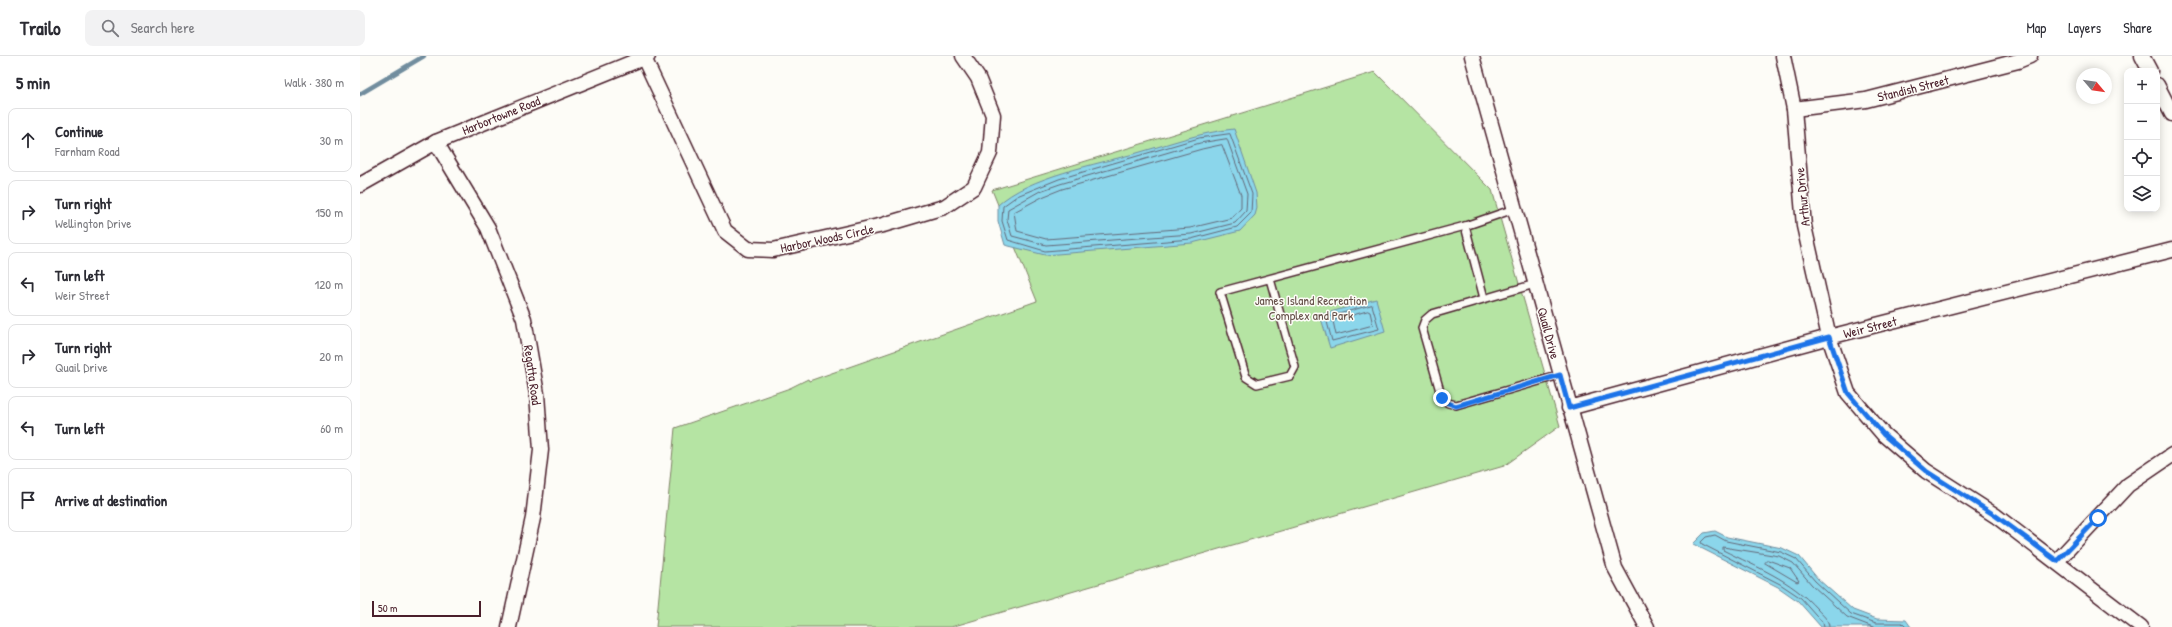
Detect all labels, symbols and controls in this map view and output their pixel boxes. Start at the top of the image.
search box [85,10,365,46]
text: Trailo [20,15,61,41]
icon: search [99,17,121,39]
text: Search here [131,17,195,38]
text: Map [2026,18,2046,37]
text: Layers [2068,18,2101,37]
text: Share [2123,18,2152,37]
north arrow [2076,68,2112,104]
map controls [2124,68,2160,212]
button: + [2124,68,2160,104]
street label: Standish Street [1875,70,1951,106]
text: 5 min [16,71,50,94]
text: Walk · 380 m [284,73,344,91]
street label: Harbortowne Road [459,91,543,139]
button: − [2124,104,2160,140]
text: Continue [55,121,103,142]
icon: ahead [17,129,39,151]
text: 30 m [320,131,343,149]
button: locate [2124,140,2160,176]
text: Farnham Road [55,142,120,160]
street label: Arthur Drive [1790,167,1814,227]
button: layers [2124,176,2160,212]
text: Turn right [55,193,111,214]
icon: right [17,201,39,223]
text: 150 m [315,203,343,221]
text: Wellington Drive [55,214,131,232]
street label: Harbor Woods Circle [779,219,875,257]
text: Turn left [55,265,105,286]
icon: left [17,273,39,295]
text: 120 m [315,275,343,293]
text: Weir Street [55,286,109,304]
park label: James Island Recreation Complex and Park [1255,291,1367,324]
street label: Quail Drive [1533,305,1565,361]
street label: Weir Street [1841,312,1899,342]
text: Turn right [55,337,111,358]
street label: Regatta Road [520,344,546,406]
icon: right [17,345,39,367]
text: 20 m [319,347,343,365]
text: Quail Drive [55,358,108,376]
route end [1433,389,1451,407]
icon: left [17,417,39,439]
text: Turn left [55,418,105,439]
text: 60 m [320,419,343,437]
icon: arrive [17,489,39,511]
text: Arrive at destination [55,490,167,511]
route start [2089,509,2107,527]
scale bar [372,599,481,618]
text: 50 m [378,601,398,615]

